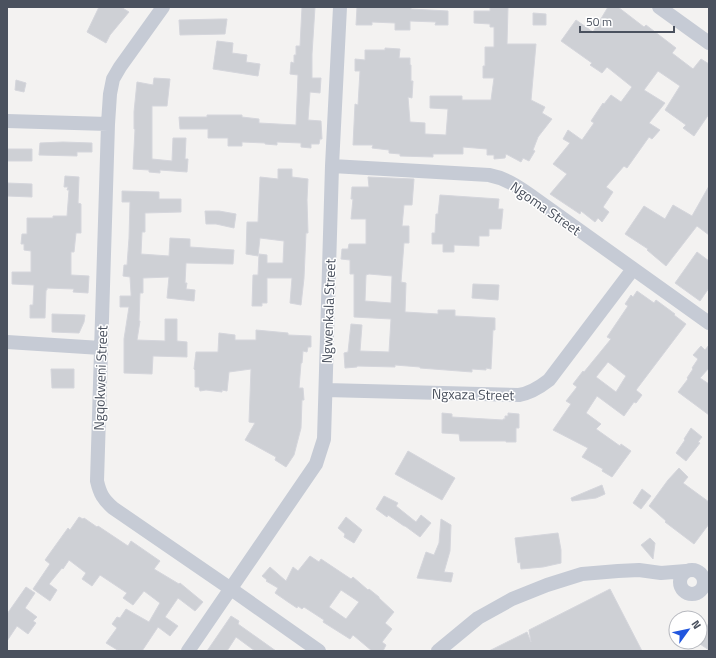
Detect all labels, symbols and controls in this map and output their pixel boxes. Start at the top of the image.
scale bar [580,8,674,34]
text: 50 m [586,12,612,31]
street label: Ngoma Street [506,176,586,240]
street label: Ngwenkala Street [316,258,340,364]
street label: Ngqokweni Street [88,325,112,431]
street label: Ngxaza Street [432,383,514,405]
north arrow [668,610,708,650]
text: N [688,617,705,632]

